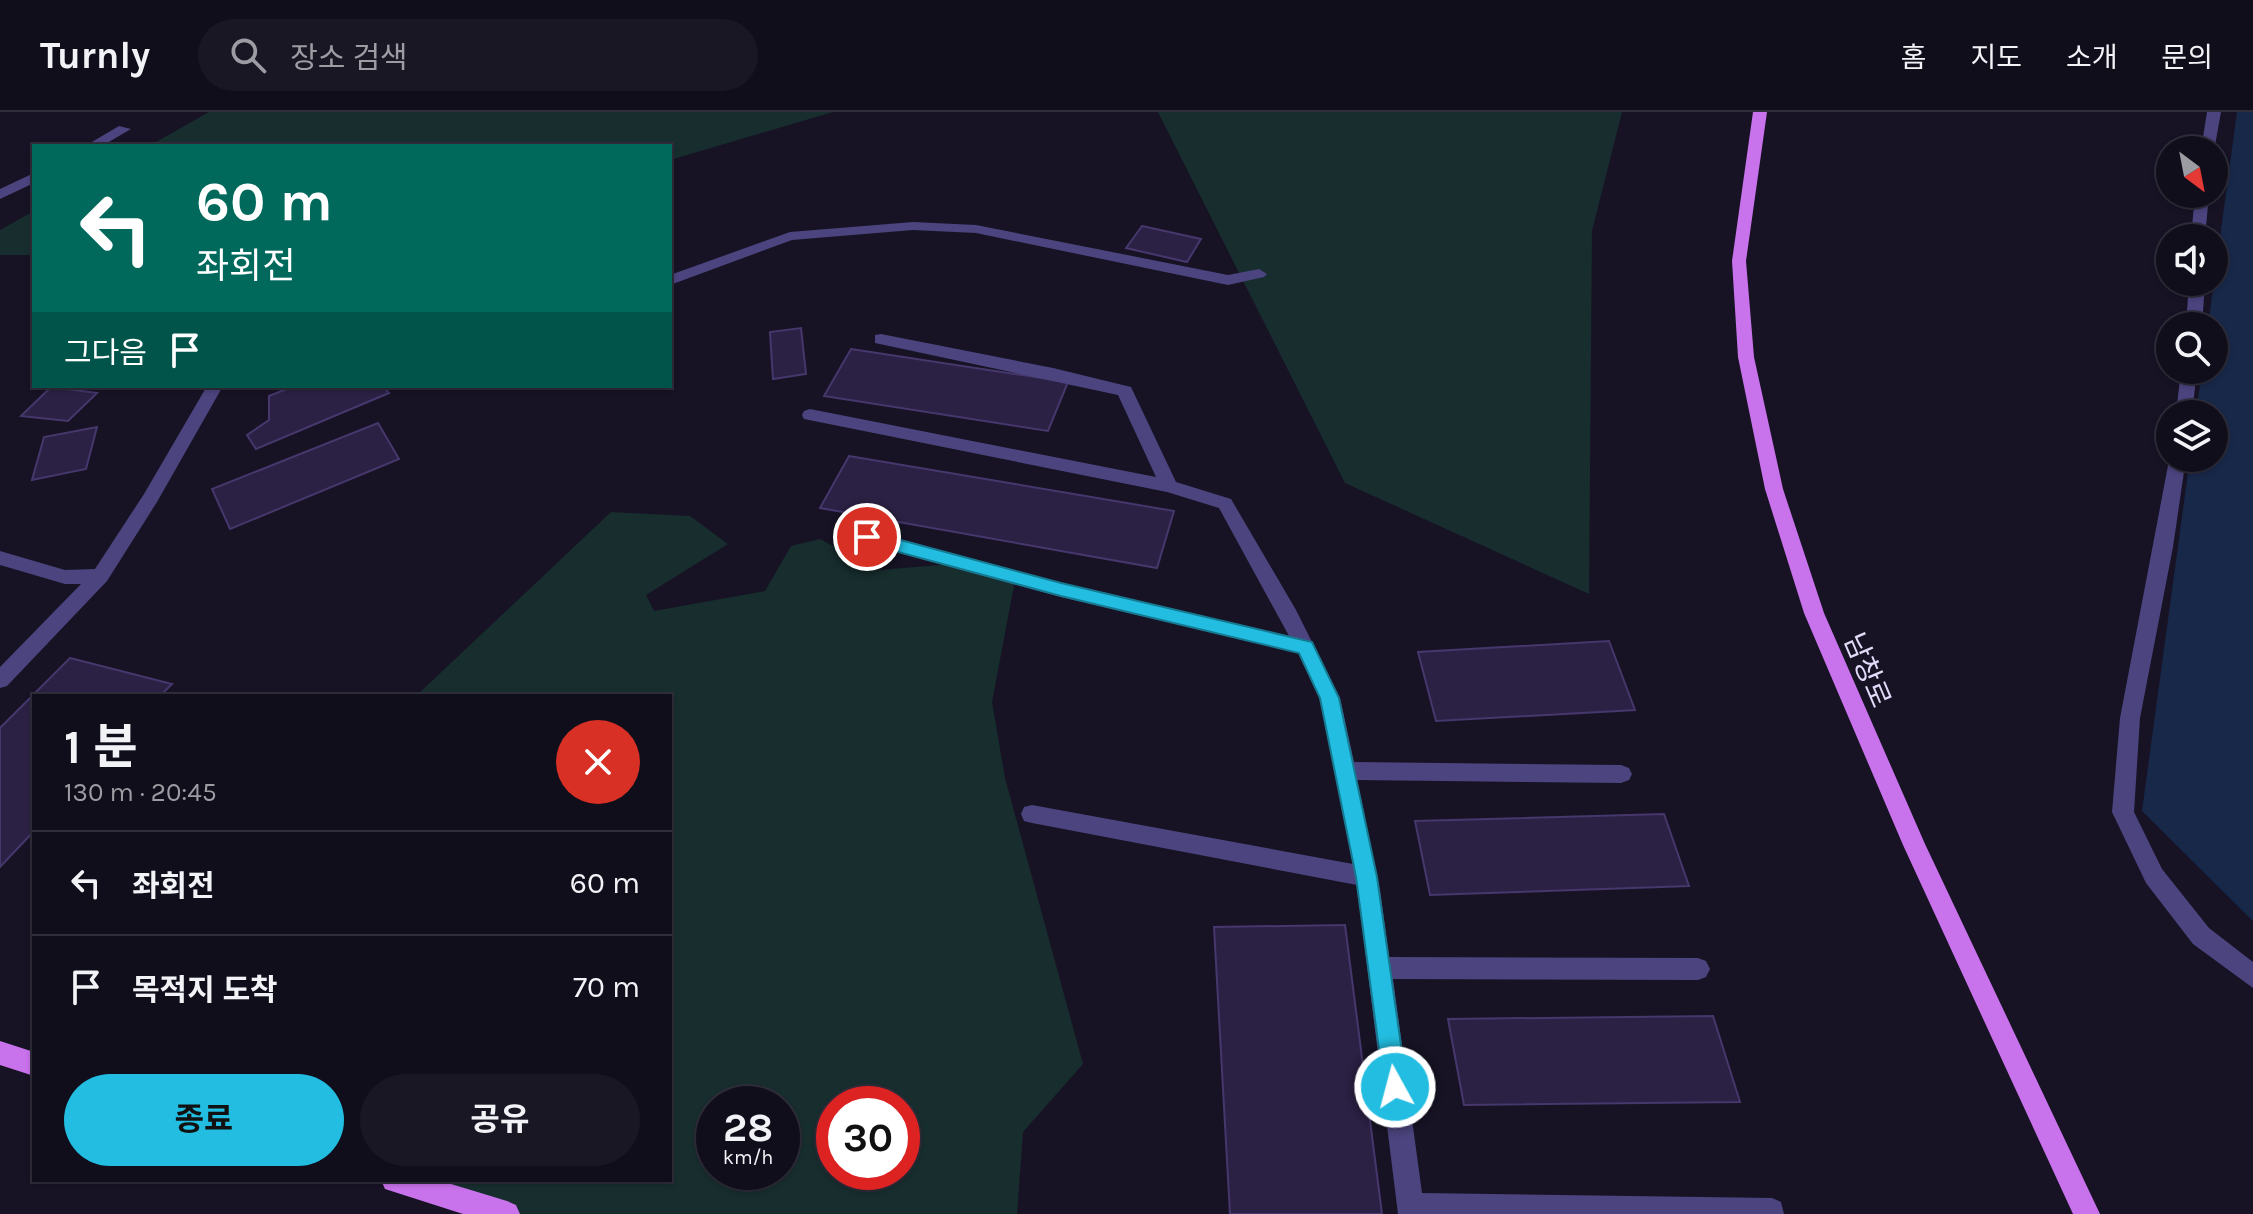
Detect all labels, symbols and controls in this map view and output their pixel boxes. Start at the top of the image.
search box [198,19,758,91]
text: Turnly [40,33,150,78]
icon: search [226,33,270,77]
text: 장소 검색 [290,40,408,76]
text: 홈 [1901,41,1926,74]
text: 지도 [1970,41,2022,74]
text: 소개 [2066,41,2117,74]
text: 문의 [2161,41,2213,74]
north arrow [2156,136,2228,208]
map controls [2156,136,2228,472]
text: 60 m [196,169,333,234]
icon: left [64,176,168,280]
button: sound [2156,224,2228,296]
text: 좌회전 [196,245,295,287]
button: search [2156,312,2228,384]
icon: arrive [163,328,207,372]
text: 그다음 [64,335,147,371]
button: layers [2156,400,2228,472]
pin [833,503,901,571]
icon: arrive [845,515,889,559]
street label: 남창로 [1837,628,1898,712]
text: 1 분 [64,719,137,775]
button: close [556,720,640,804]
text: 130 m · 20:45 [64,777,217,808]
icon: left [64,861,108,905]
text: 60 m [570,865,640,901]
text: 좌회전 [132,868,215,904]
icon: arrive [64,965,108,1009]
text: 70 m [573,969,640,1005]
text: 목적지 도착 [132,972,278,1008]
position arrow [1353,1045,1437,1129]
button: 종료 [64,1074,344,1166]
button: 공유 [360,1074,640,1166]
speed limit sign: 30 [816,1086,920,1190]
text: 28 [723,1104,773,1151]
text: km/h [723,1146,773,1169]

